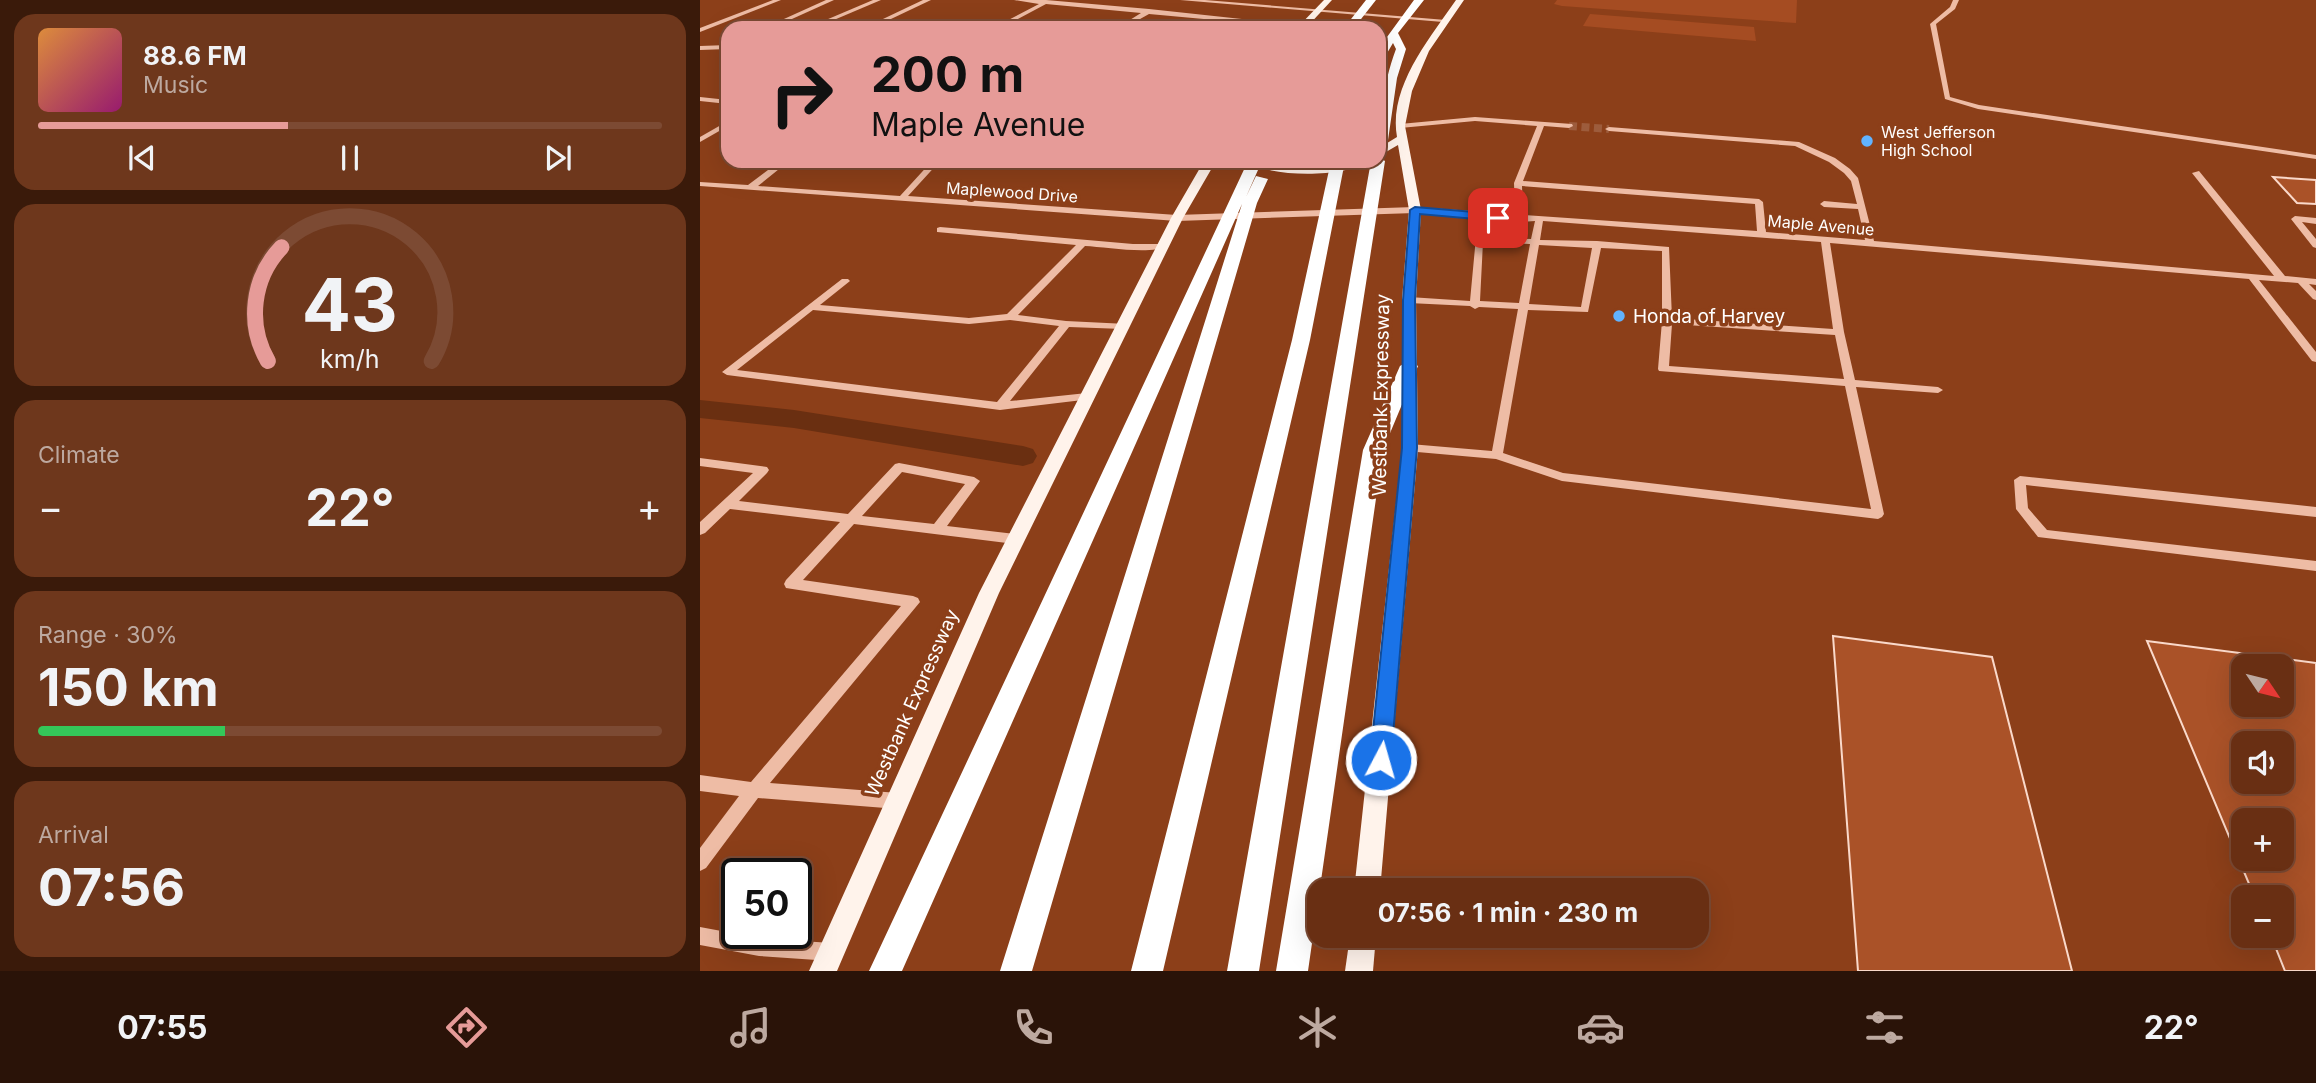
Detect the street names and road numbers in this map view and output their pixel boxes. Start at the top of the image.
street label: Maplewood Drive [945,177,1079,207]
street label: Maple Avenue [1767,210,1875,240]
street label: Westbank Expressway [1368,293,1394,496]
street label: Westbank Expressway [860,606,964,800]

